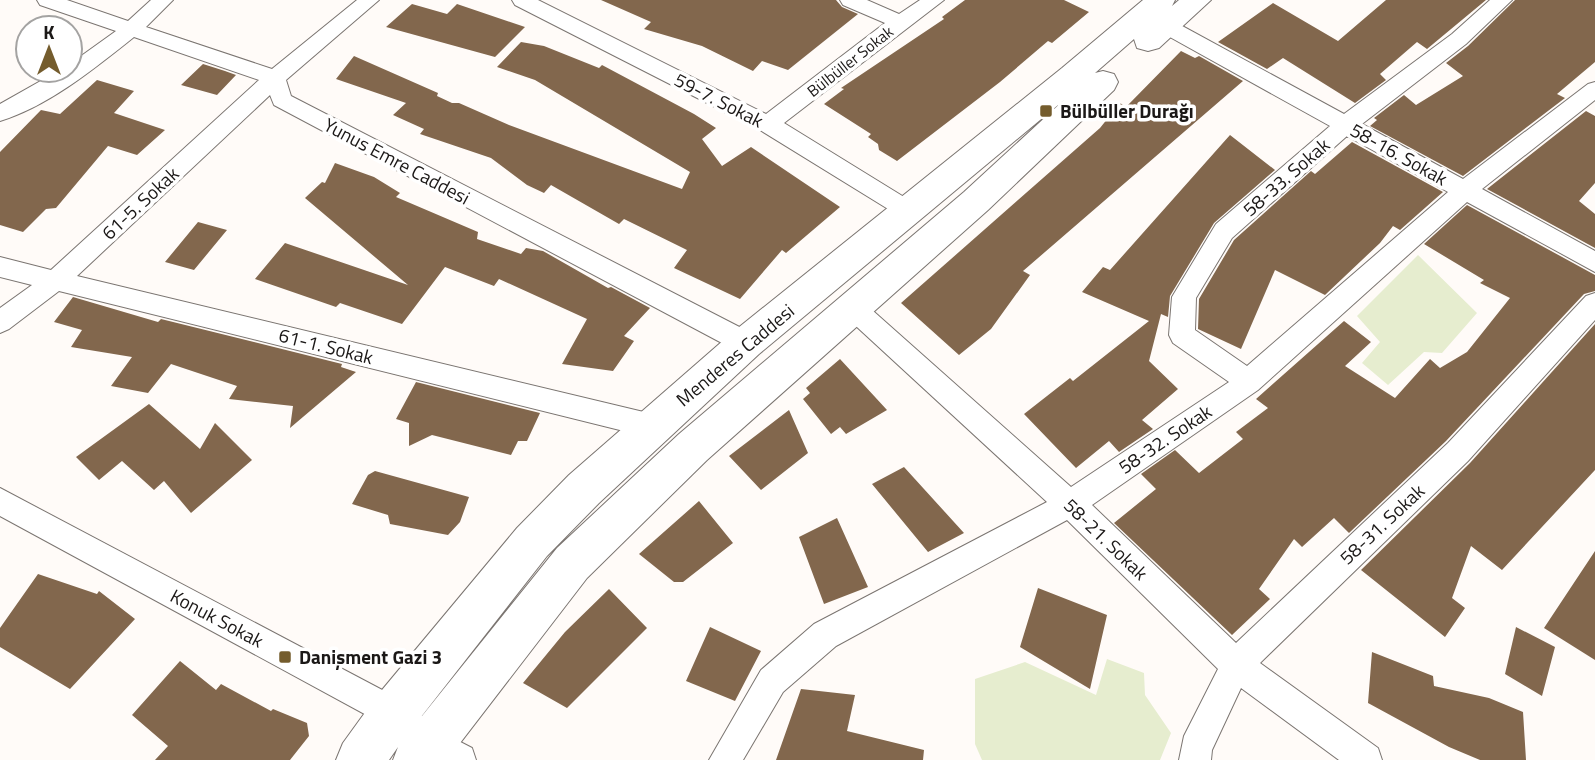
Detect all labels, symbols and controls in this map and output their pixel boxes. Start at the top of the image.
north arrow [14,14,84,84]
text: K [43,17,55,46]
street label: Bülbüller Sokak [802,19,899,102]
street label: 59-7. Sokak [670,65,769,134]
place label: Bülbüller Durağı [1060,96,1194,125]
marker: Bülbüller Durağı [1038,103,1054,119]
street label: Yunus Emre Caddesi [319,110,475,211]
street label: 58-16. Sokak [1345,115,1453,192]
street label: 58-33. Sokak [1236,131,1336,223]
street label: 61-5. Sokak [94,159,185,246]
street label: Menderes Caddesi [669,296,800,413]
street label: 61-1. Sokak [276,320,376,371]
street label: 58-32. Sokak [1112,397,1217,481]
street label: 58-31. Sokak [1333,476,1431,571]
street label: 58-21. Sokak [1058,491,1155,586]
street label: Konuk Sokak [165,581,269,654]
place label: Danişment Gazi 3 [299,642,442,671]
marker: Danişment Gazi 3 [277,649,293,665]

